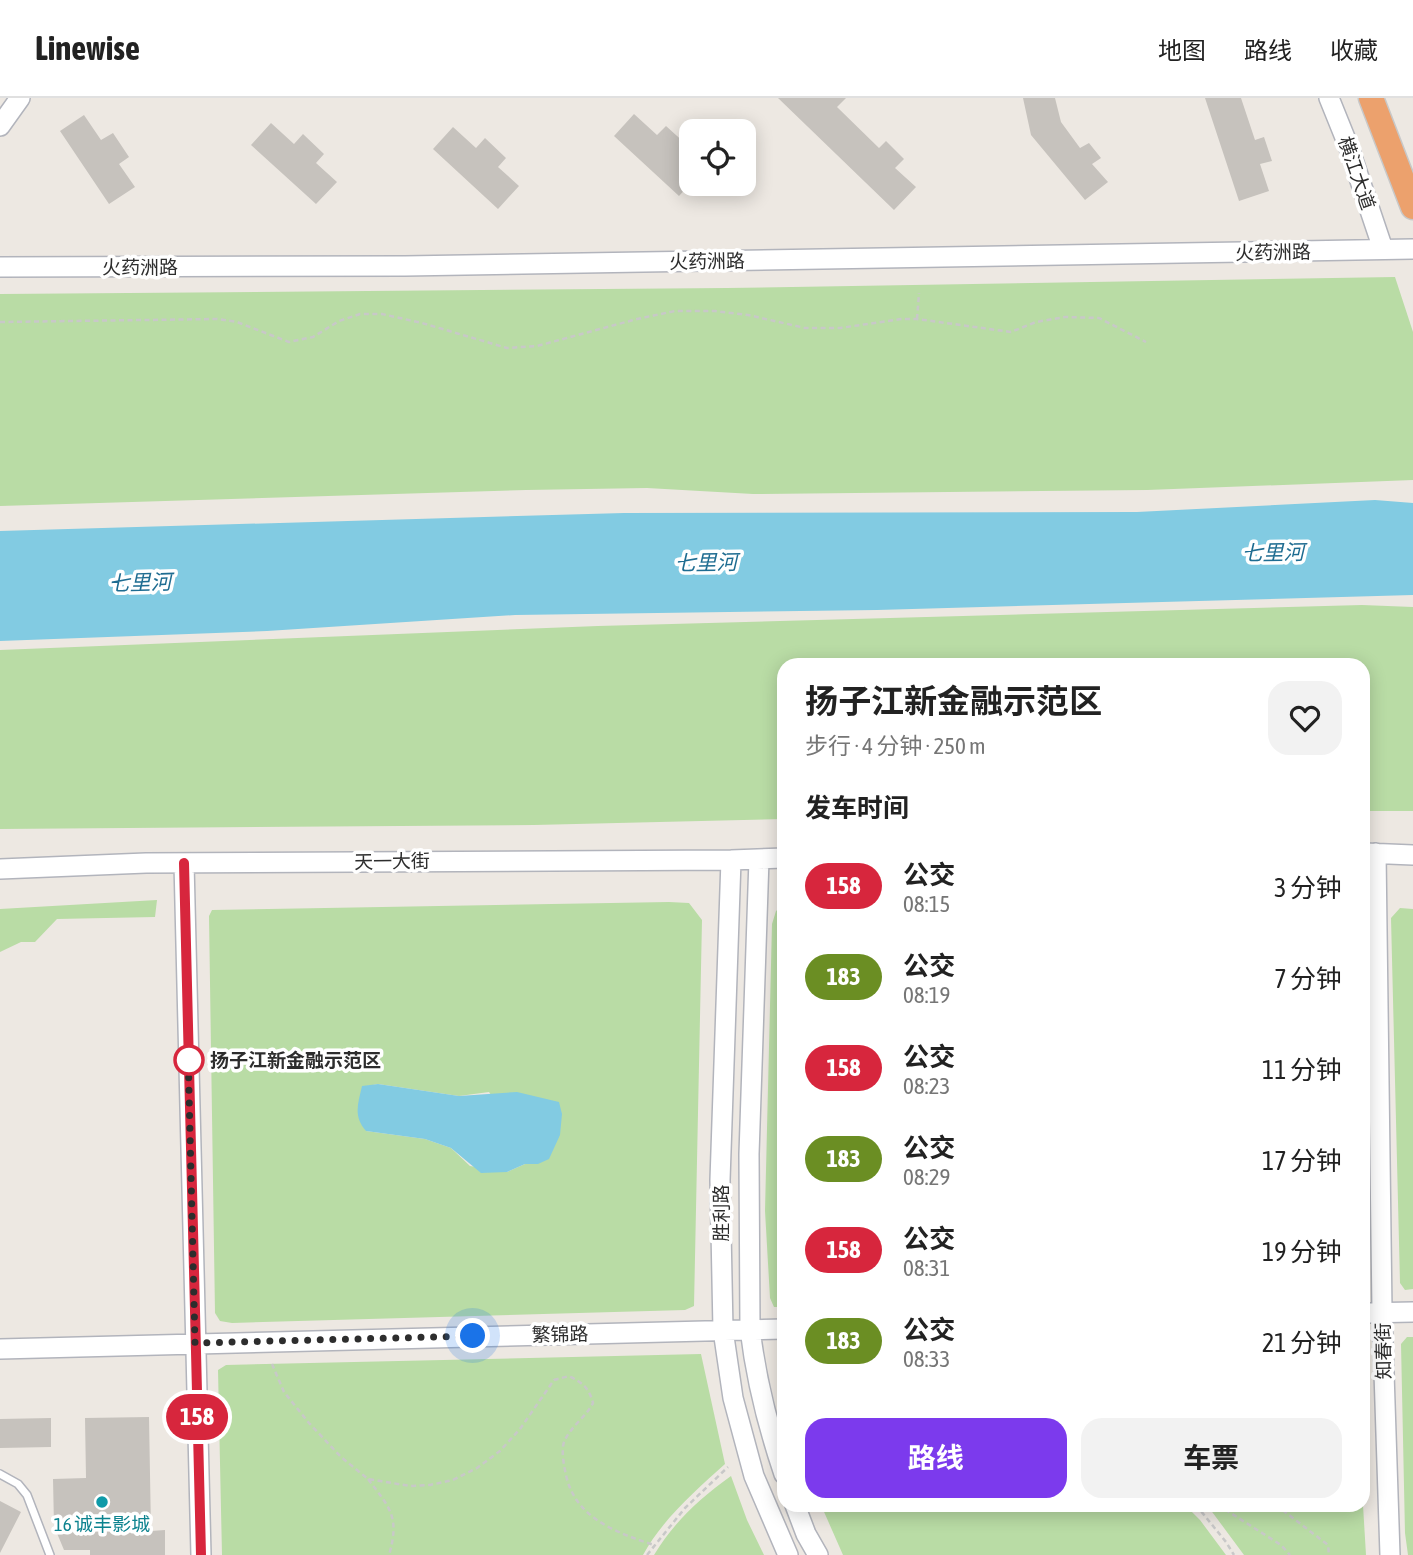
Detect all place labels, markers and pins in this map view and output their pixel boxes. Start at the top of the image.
marker: 扬子江新金融示范区 [174,1045,204,1075]
place label: 扬子江新金融示范区 [210,1049,381,1071]
marker: 16 诚丰影城 [94,1494,110,1510]
place label: 16 诚丰影城 [54,1513,150,1535]

